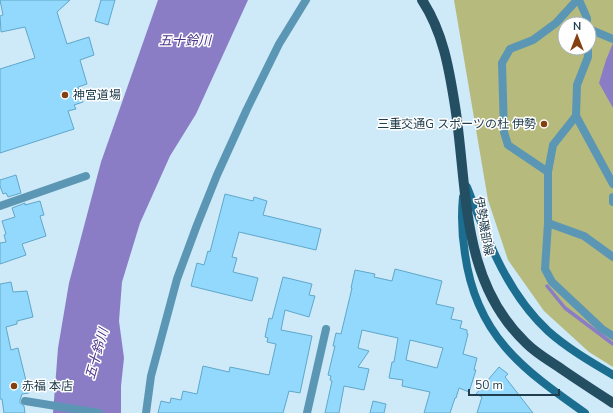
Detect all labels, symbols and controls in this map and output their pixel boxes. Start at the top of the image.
north arrow [557,16,597,56]
text: N [573,19,581,34]
water label: 五十鈴川 [159,32,213,50]
place label: 神宮道場 [73,87,121,103]
marker: 神宮道場 [60,90,70,100]
place label: 三重交通G スポーツの杜 伊勢 [377,116,536,132]
marker: 三重交通G スポーツの杜 伊勢 [539,119,549,129]
street label: 伊勢磯部線 [471,195,497,257]
water label: 五十鈴川 [81,325,113,381]
scale bar [469,371,559,397]
text: 50 m [475,377,503,393]
place label: 赤福 本店 [22,378,73,394]
marker: 赤福 本店 [9,381,19,391]

